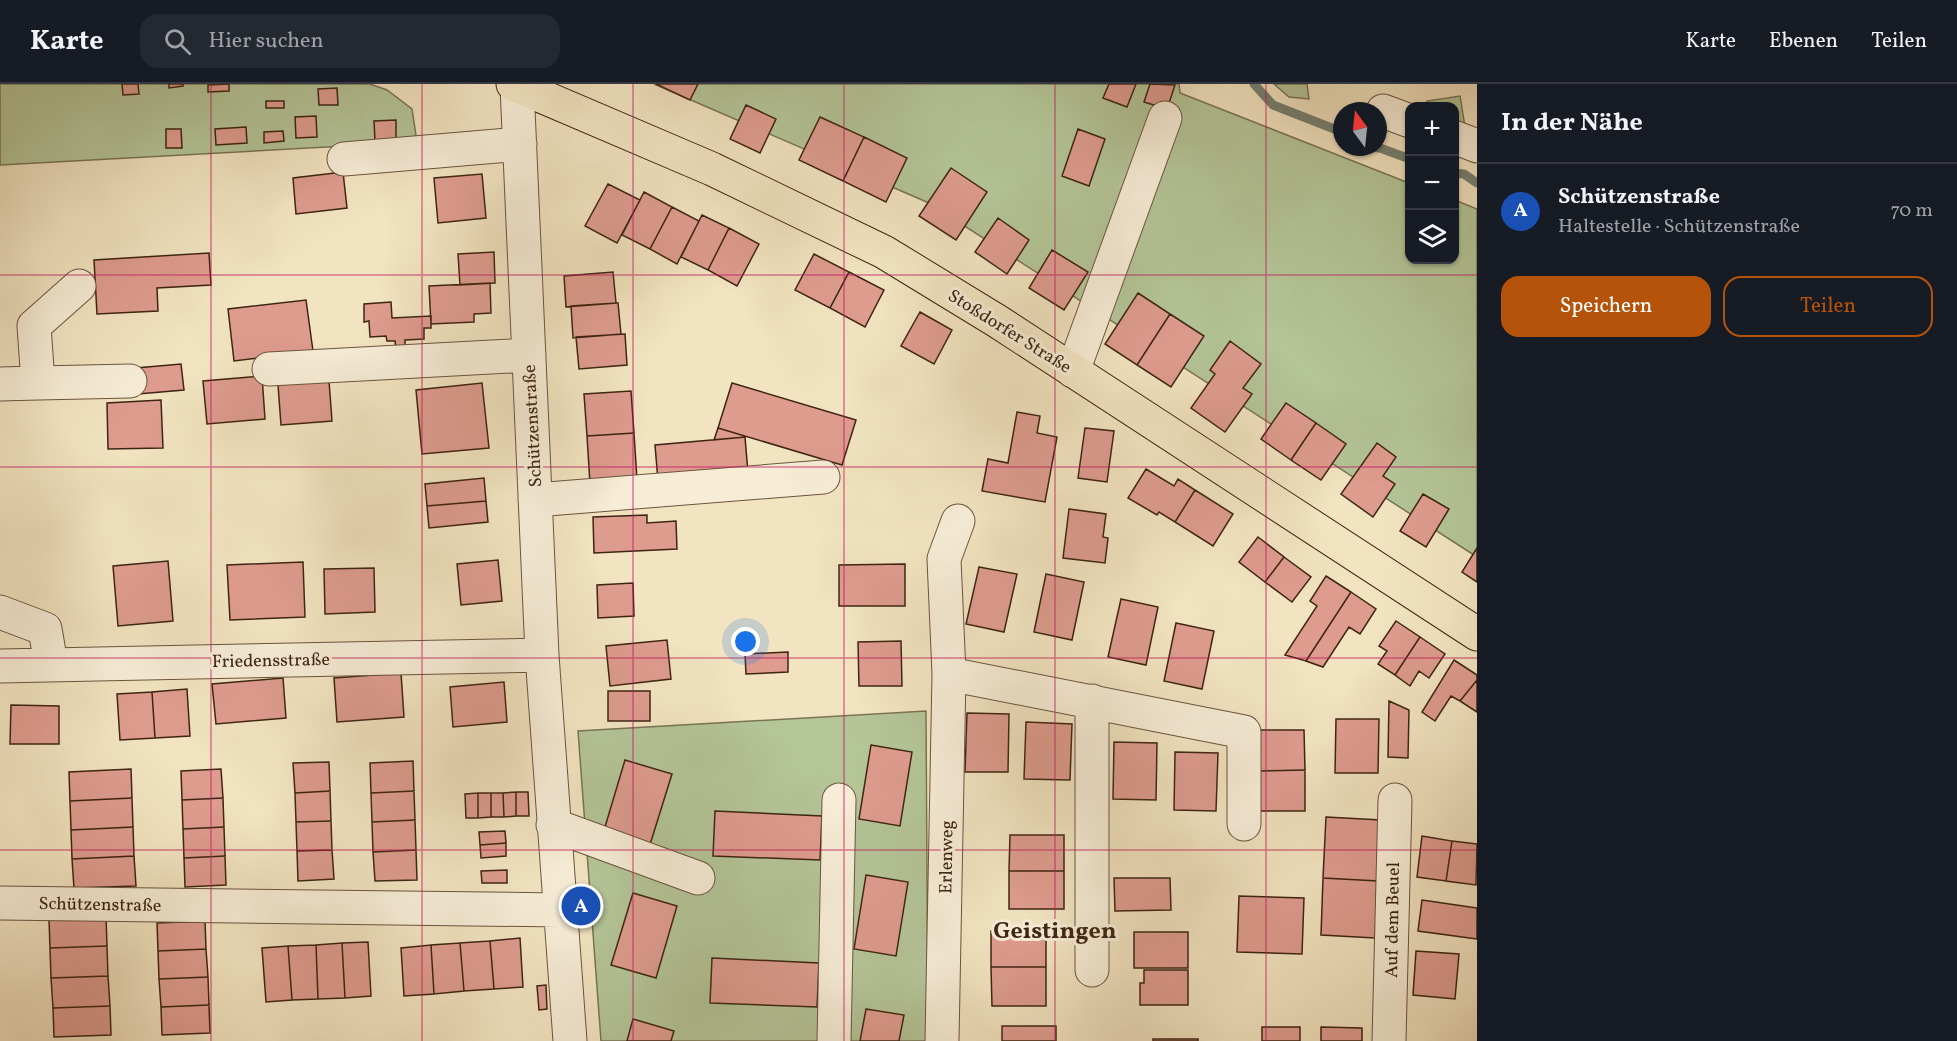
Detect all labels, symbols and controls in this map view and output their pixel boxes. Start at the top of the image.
search box [140,14,560,68]
text: Karte [30,22,104,61]
icon: search [161,25,194,58]
text: Hier suchen [209,26,324,57]
text: Karte [1685,27,1736,56]
text: Ebenen [1769,27,1838,56]
text: Teilen [1871,27,1927,56]
north arrow [1333,102,1387,156]
map controls [1405,102,1459,264]
button: + [1405,102,1459,156]
text: In der Nähe [1501,105,1643,141]
button: − [1405,156,1459,210]
text: Schützenstraße [1558,182,1720,213]
text: A [1513,197,1528,225]
text: 70 m [1890,197,1933,225]
button: layers [1405,210,1459,264]
text: Haltestelle · Schützenstraße [1558,213,1800,241]
button: Speichern [1501,276,1711,337]
button: Teilen [1723,276,1933,337]
street label: Stoßdorfer Straße [943,284,1076,380]
street label: Schützenstraße [518,364,549,488]
your location [731,627,760,656]
street label: Friedensstraße [212,648,330,675]
street label: Erlenweg [934,820,961,894]
street label: Auf dem Beuel [1380,862,1407,978]
pin: A [562,884,600,928]
street label: Schützenstraße [38,892,162,919]
district label: Geistingen [993,915,1117,949]

